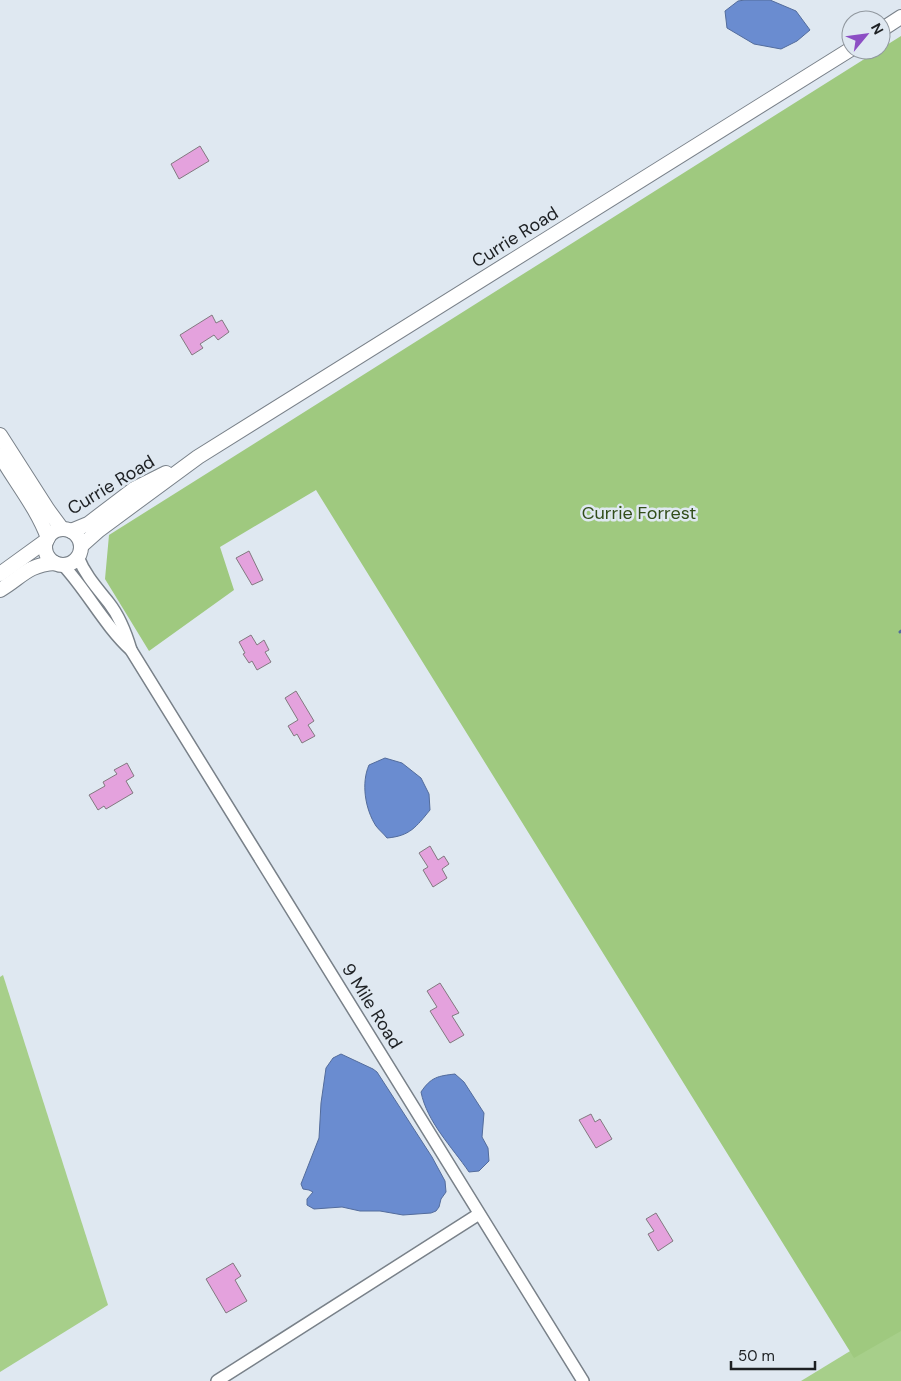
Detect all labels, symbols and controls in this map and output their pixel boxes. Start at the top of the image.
north arrow [841,10,891,60]
text: N [867,20,888,38]
street label: Currie Road [467,201,563,273]
street label: Currie Road [63,450,159,520]
park label: Currie Forrest [582,501,696,525]
street label: 9 Mile Road [336,959,408,1053]
scale bar [731,1338,815,1370]
text: 50 m [738,1346,775,1366]

